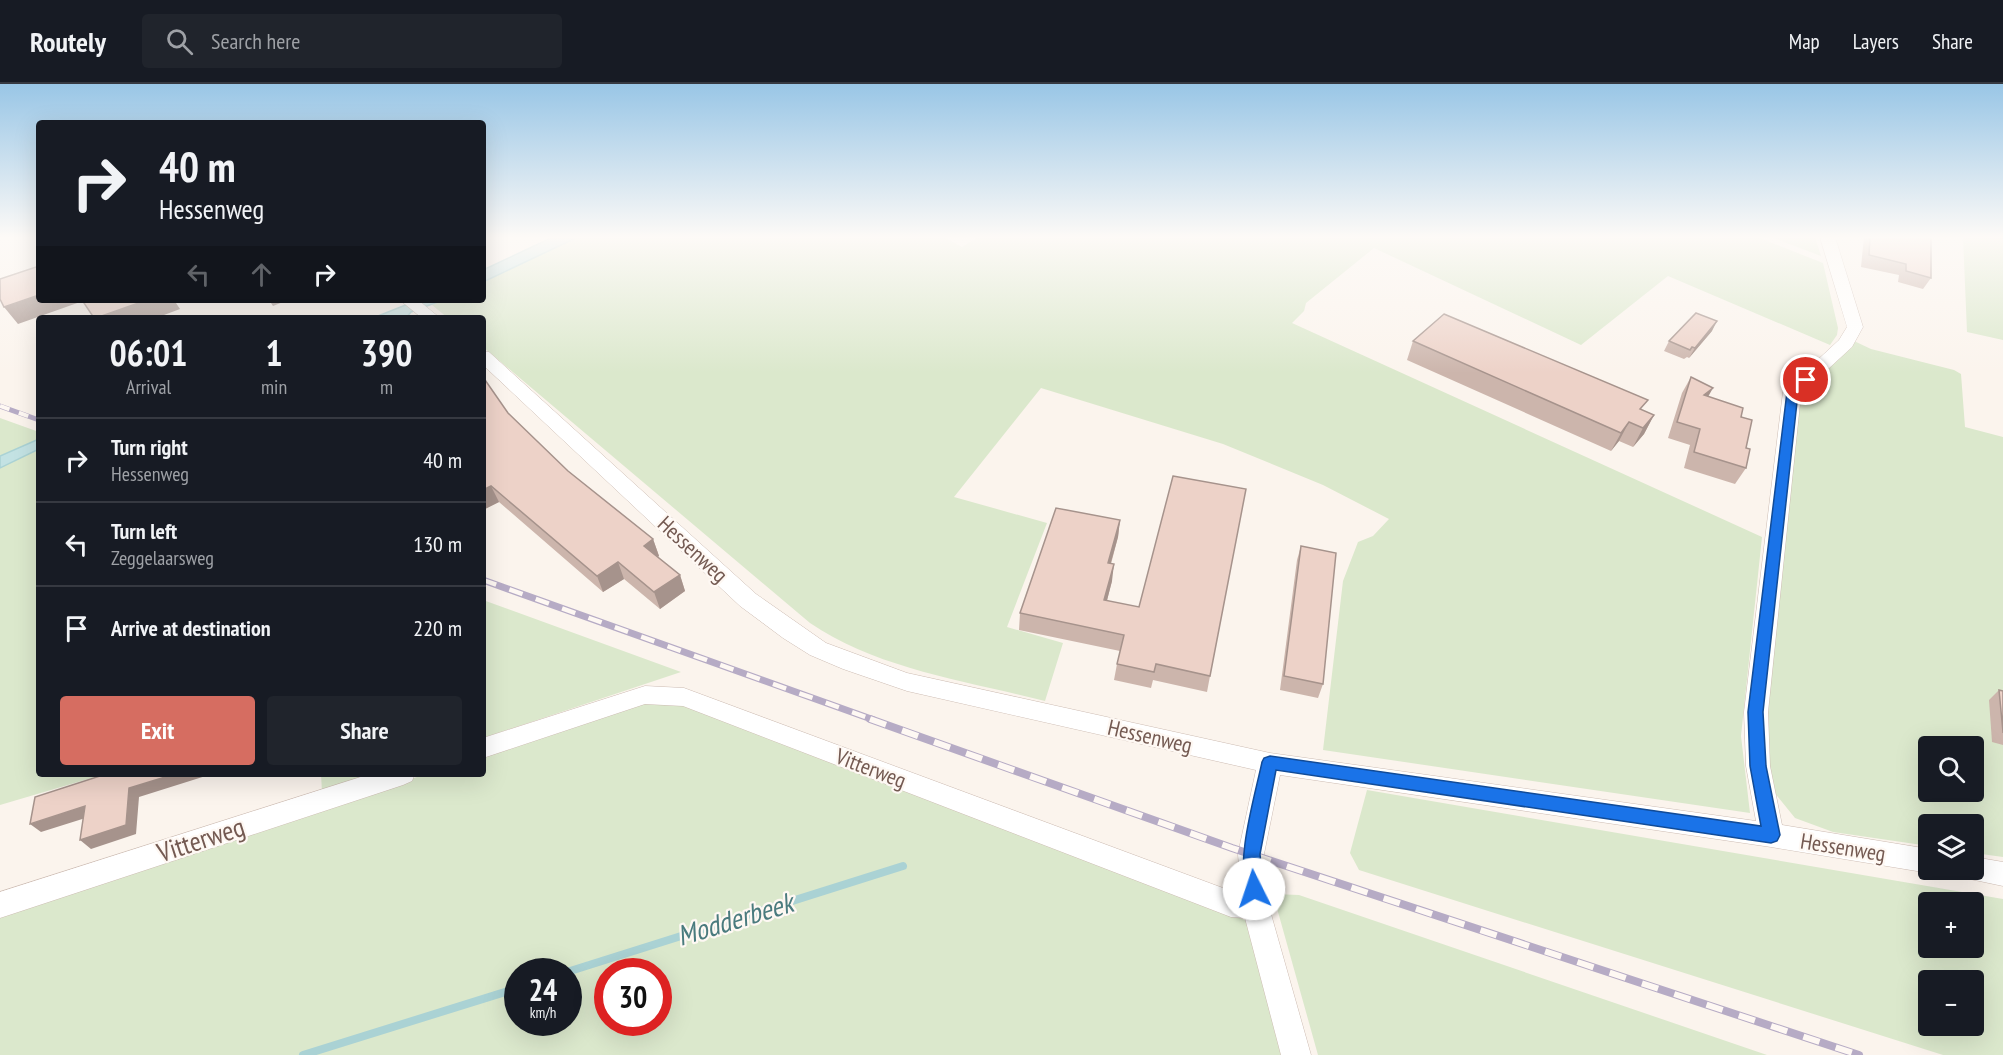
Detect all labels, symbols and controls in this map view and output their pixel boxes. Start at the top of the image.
search box [142,14,562,68]
text: Routely [30,23,106,60]
icon: search [163,25,196,58]
text: Search here [211,27,300,55]
text: Map [1789,28,1820,55]
text: Layers [1853,28,1899,55]
text: Share [1932,28,1973,55]
text: 40 m [159,139,236,194]
icon: right [60,144,138,222]
text: Hessenweg [159,192,264,226]
icon: left [182,258,215,291]
icon: ahead [245,258,278,291]
icon: right [308,258,341,291]
text: 06:01 [110,329,187,376]
text: 1 [265,329,283,376]
text: 390 [361,329,412,376]
pin [1780,354,1831,405]
icon: arrive [1789,363,1822,396]
text: Arrival [126,374,171,400]
text: min [261,374,287,400]
text: m [380,374,393,400]
text: Turn right [111,433,188,461]
icon: right [60,444,93,477]
text: 40 m [423,446,462,474]
text: Hessenweg [111,461,189,487]
street label: Hessenweg [652,510,734,588]
text: Turn left [111,517,177,545]
icon: left [60,528,93,561]
text: 130 m [413,530,462,558]
text: Zeggelaarsweg [111,545,214,571]
icon: arrive [60,612,93,645]
text: Arrive at destination [111,614,271,642]
text: 220 m [413,614,462,642]
button: Exit [60,696,255,765]
button: Share [267,696,462,765]
street label: Hessenweg [1105,713,1195,759]
map controls [1918,736,1984,1036]
button: search [1918,736,1984,802]
street label: Vitterweg [831,741,910,794]
street label: Vitterweg [152,809,249,869]
button: layers [1918,814,1984,880]
street label: Hessenweg [1798,826,1888,868]
position arrow [1222,857,1286,921]
water label: Modderbeek [672,882,800,954]
button: + [1918,892,1984,958]
speed limit sign: 30 [594,958,672,1036]
text: 24 [529,970,557,1009]
button: − [1918,970,1984,1036]
text: km/h [530,1003,556,1022]

